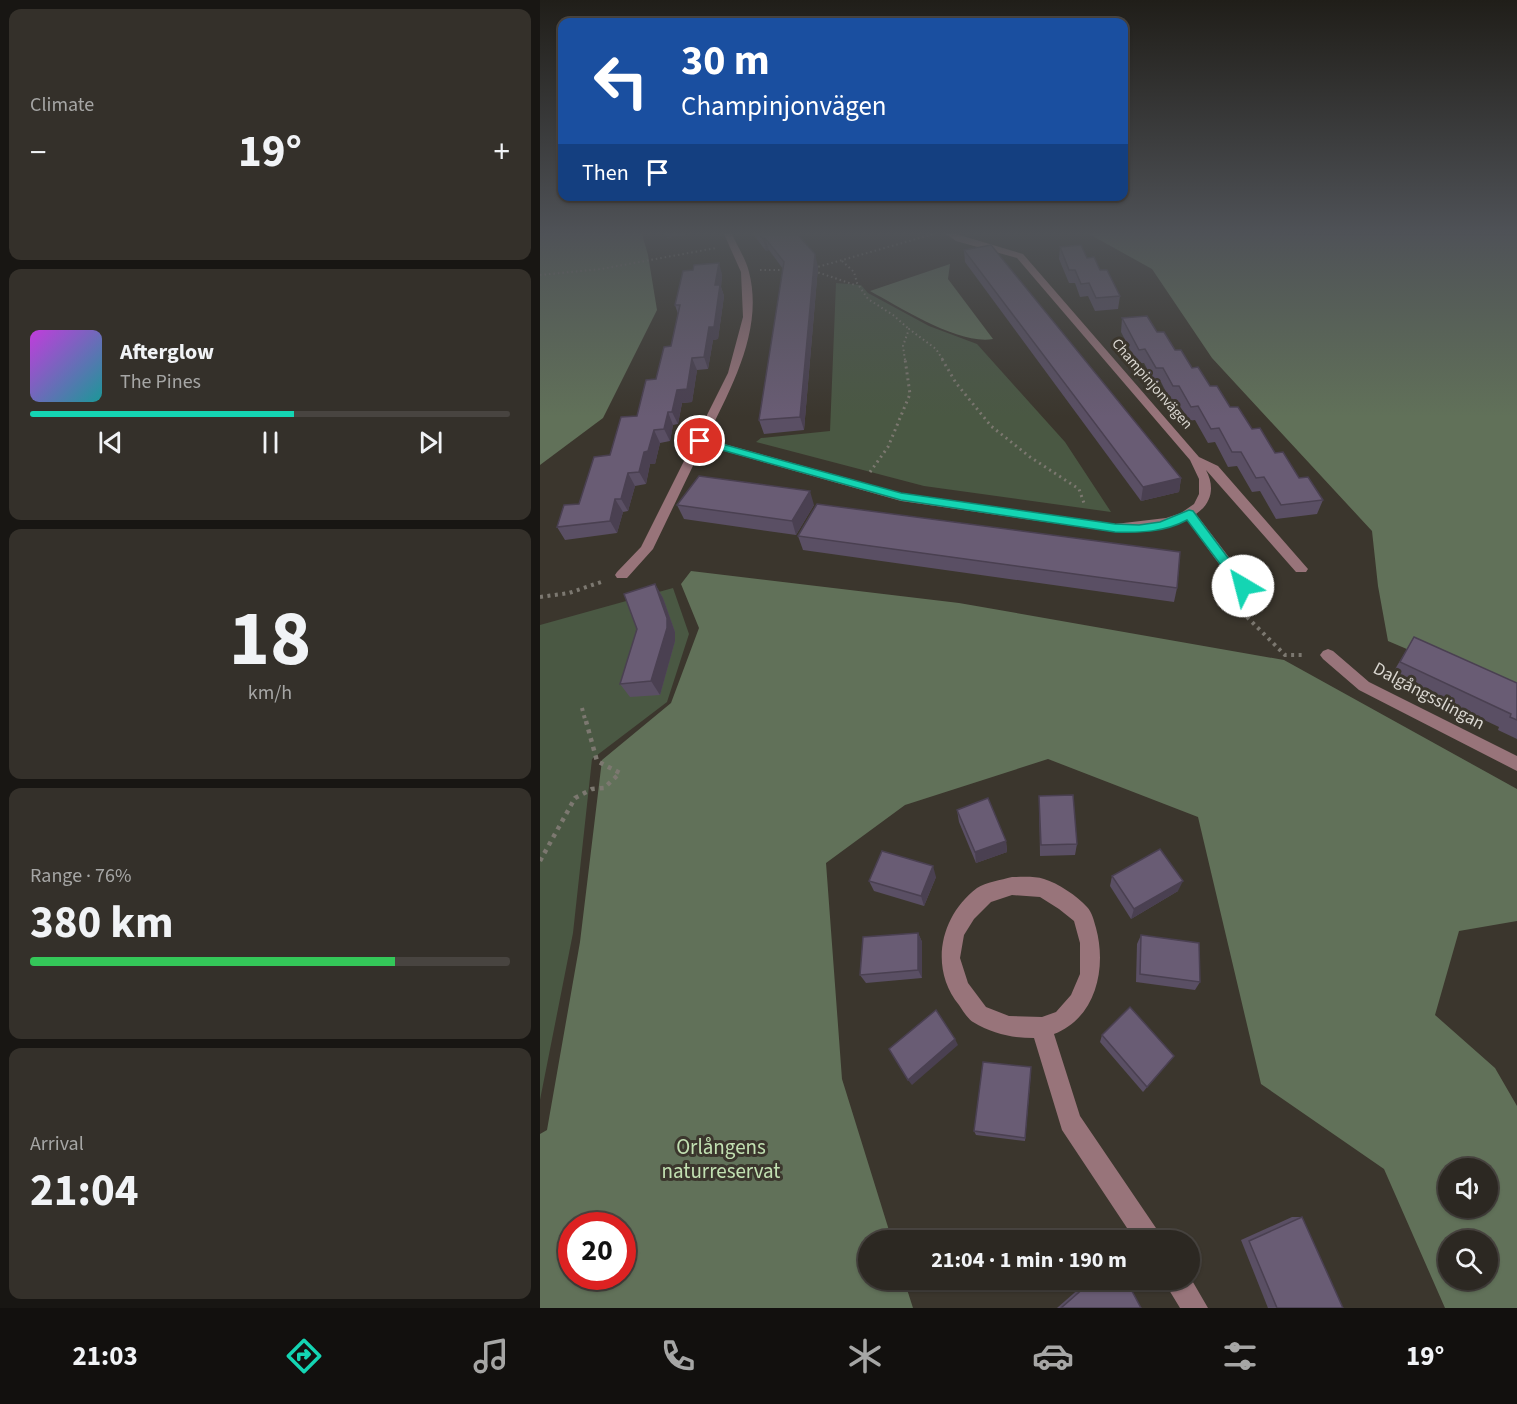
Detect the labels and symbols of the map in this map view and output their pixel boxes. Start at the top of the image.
street label: Champinjonvägen [1107,334,1197,434]
pin [674,415,725,466]
position arrow [1211,554,1275,618]
street label: Dalgångsslingan [1369,656,1489,736]
park label: Orlångens naturreservat [662,1132,780,1186]
speed limit sign: 20 [558,1212,636,1290]

